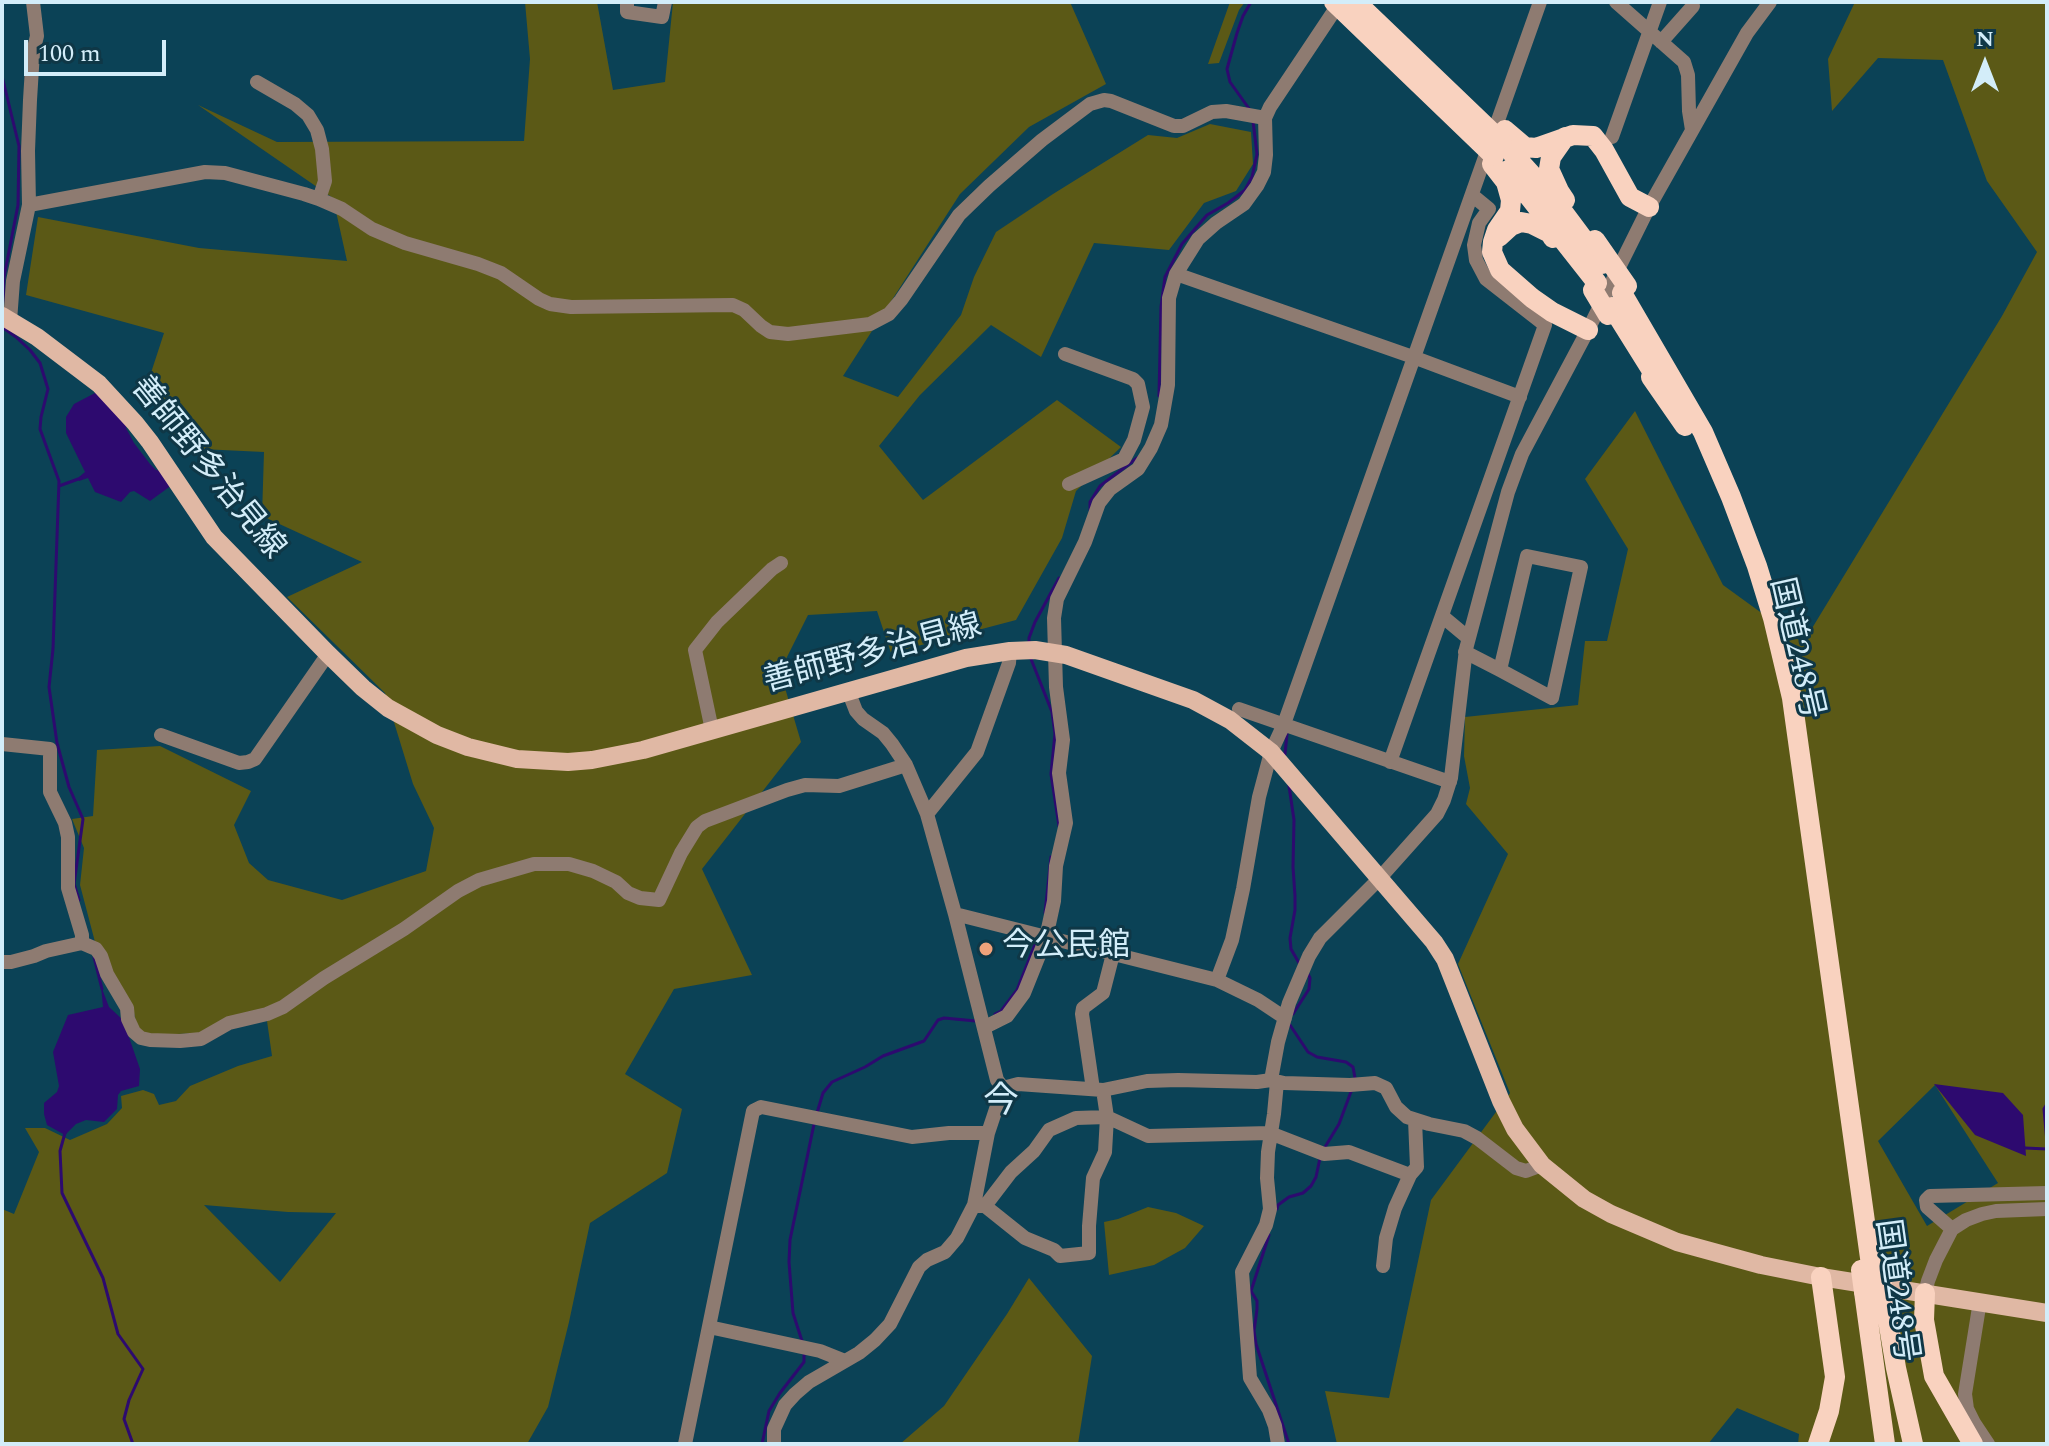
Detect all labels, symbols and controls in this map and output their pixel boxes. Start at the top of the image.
text: N [1976,23,1994,56]
scale bar [28,24,170,74]
north arrow [1945,24,2025,104]
text: 100 m [38,36,101,72]
street label: 善師野多治見線 [121,370,291,568]
street label: 国道248号 [1759,575,1829,723]
street label: 善師野多治見線 [760,608,986,704]
place label: 今公民館 [1002,930,1130,968]
marker: 今公民館 [977,940,995,958]
district label: 今 [983,1083,1019,1127]
street label: 国道248号 [1865,1217,1923,1365]

